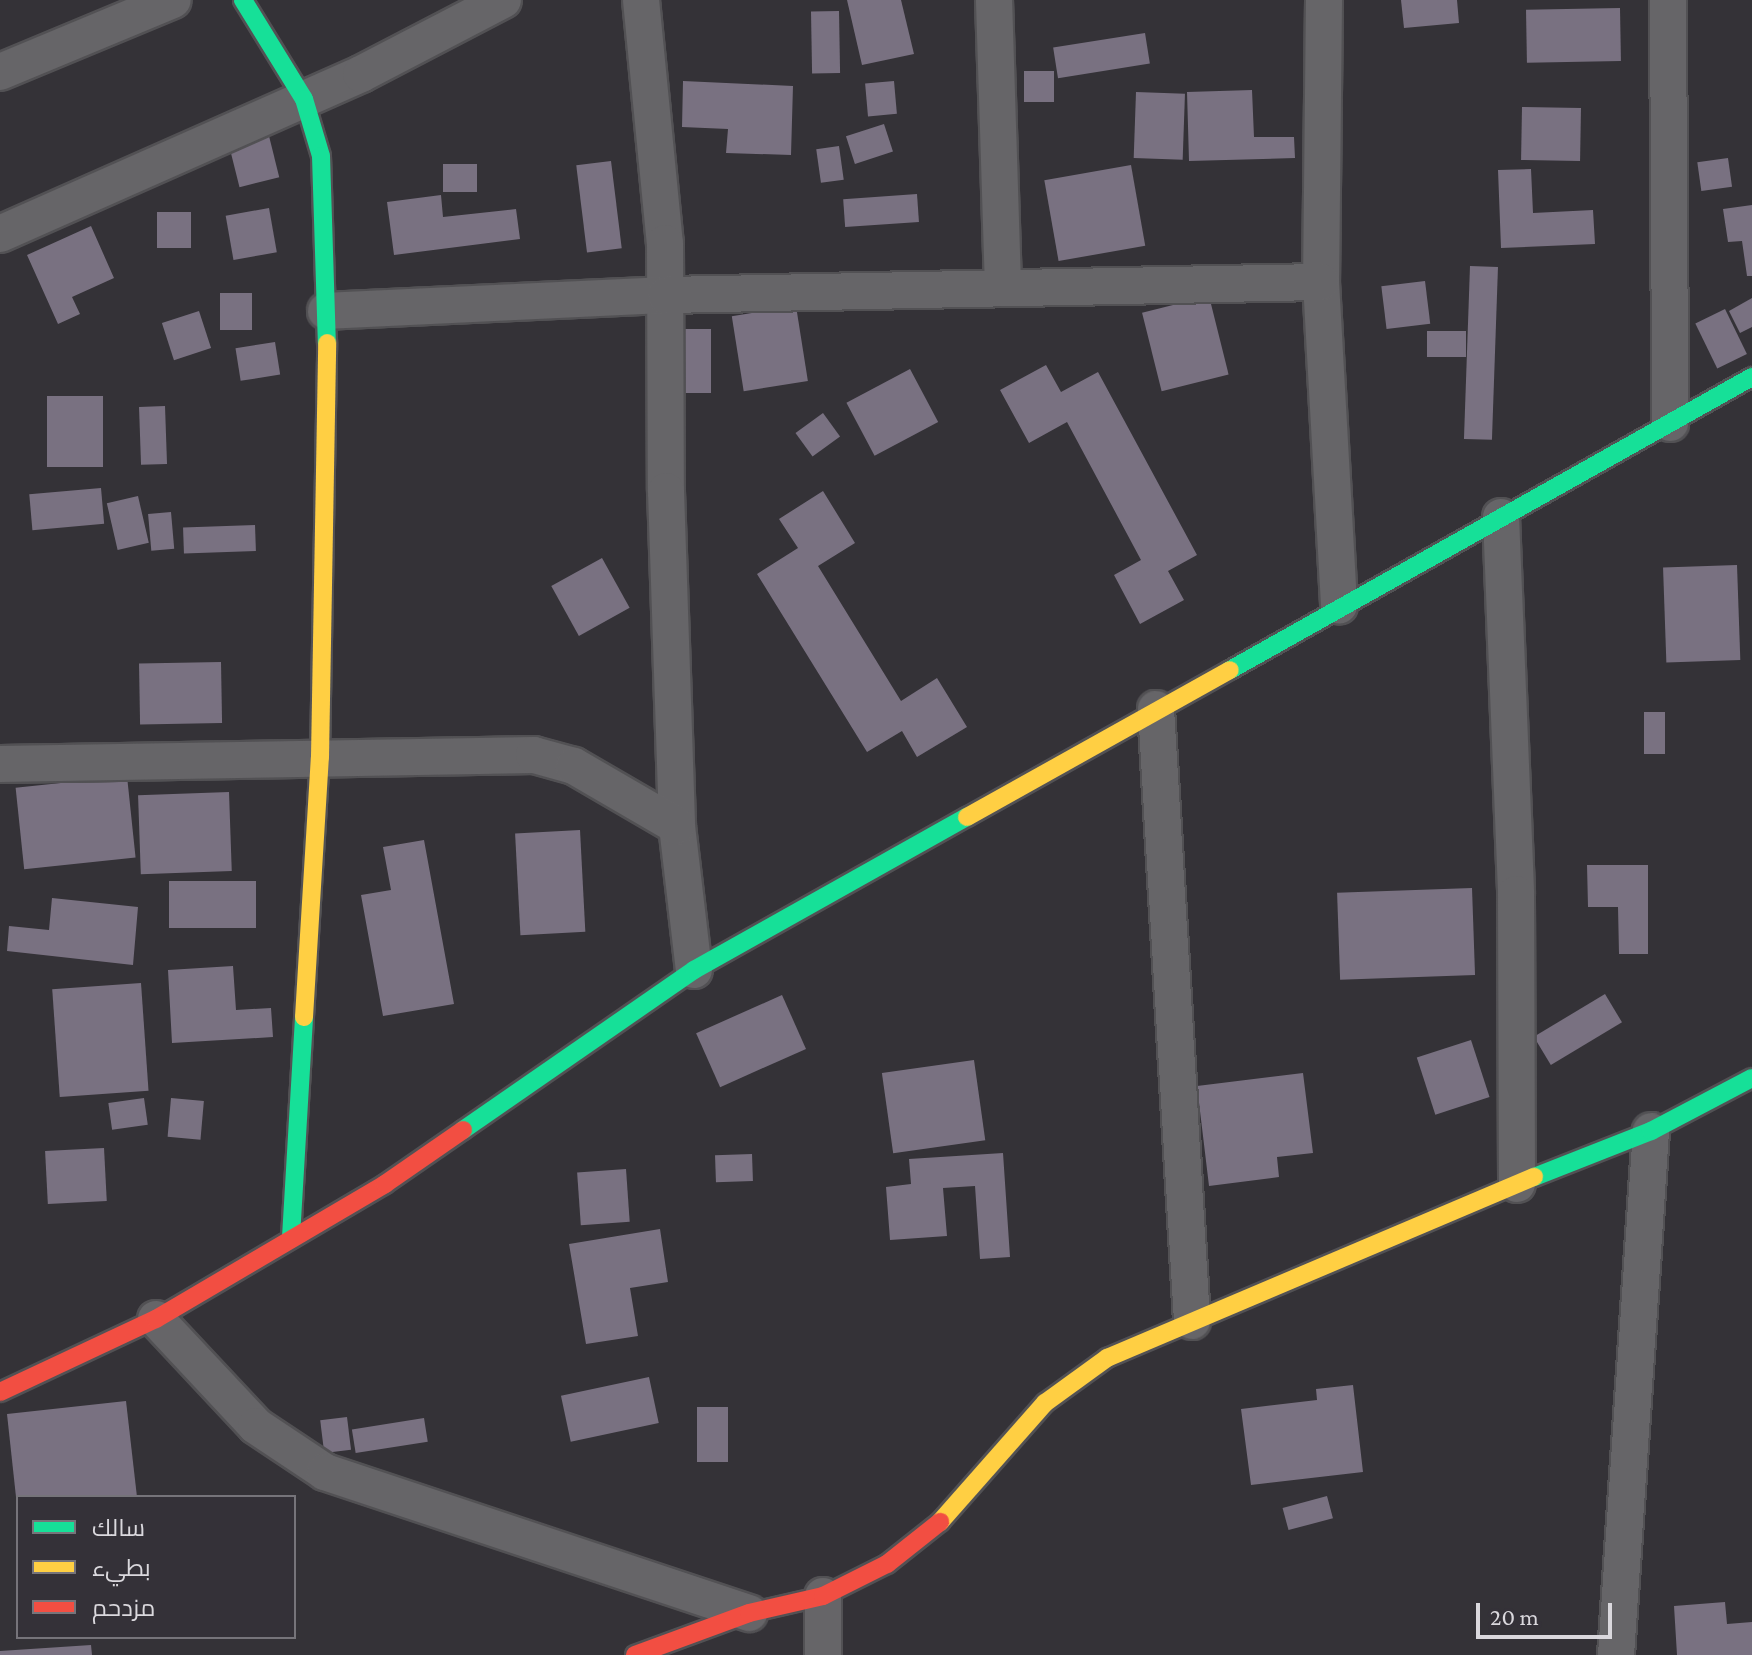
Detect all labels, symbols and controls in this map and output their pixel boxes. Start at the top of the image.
legend [16,1495,296,1639]
text: سالك [92,1514,145,1541]
text: بطيء [92,1554,151,1581]
scale bar [1480,1587,1616,1637]
text: مزدحم [92,1594,155,1621]
text: 20 m [1490,1603,1539,1630]

